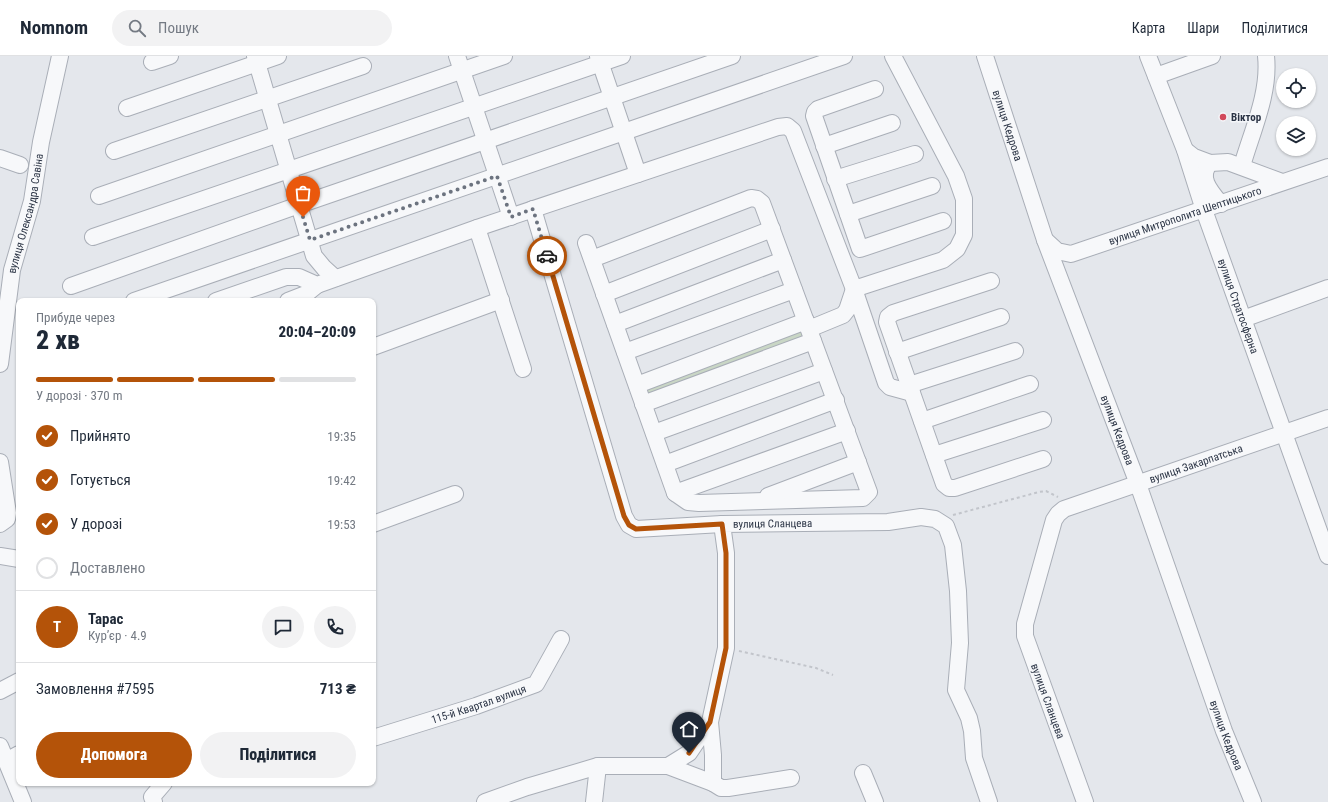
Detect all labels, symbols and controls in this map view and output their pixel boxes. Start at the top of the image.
search box [112,10,392,46]
text: Nomnom [20,16,88,39]
icon: search [126,17,148,39]
text: Пошук [158,19,199,37]
text: Карта [1132,20,1165,36]
text: Шари [1187,20,1219,36]
text: Поділитися [1241,20,1308,36]
map controls [1276,68,1316,156]
button: locate [1276,68,1316,108]
street label: вулиця Кедрова [990,89,1025,163]
place label: Віктор [1231,111,1262,124]
marker: Віктор [1218,112,1228,122]
button: layers [1276,116,1316,156]
street label: вулиця Олександра Савіна [6,153,46,274]
pin [286,176,320,217]
icon: bag [292,182,314,204]
street label: вулиця Митрополита Шептицького [1107,184,1264,248]
courier [527,236,567,276]
icon: car [536,245,558,267]
street label: вулиця Стратосферна [1215,257,1261,355]
text: Прибуде через [36,310,115,325]
text: 20:04–20:09 [278,323,356,341]
text: 2 хв [36,325,80,355]
text: У дорозі · 370 m [36,388,123,403]
street label: вулиця Кедрова [1098,394,1136,467]
icon: check [36,425,58,447]
text: Прийнято [70,427,130,445]
text: 19:35 [327,429,356,444]
street label: вулиця Закарпатська [1148,442,1244,486]
icon: check [36,469,58,491]
text: Готується [70,471,131,489]
text: 19:42 [327,473,356,488]
icon: check [36,513,58,535]
text: У дорозі [70,515,122,533]
text: 19:53 [327,517,356,532]
street label: вулиця Сланцева [733,517,812,531]
text: Доставлено [70,559,145,577]
button: chat [262,606,304,648]
button: phone [314,606,356,648]
text: Тарас [88,610,123,628]
text: Т [53,618,61,636]
text: Кур’єр · 4.9 [88,628,147,643]
street label: вулиця Сланцева [1028,662,1067,741]
text: Замовлення #7595 [36,680,154,698]
text: 713 ₴ [320,680,356,698]
street label: 115-й Квартал вулиця [430,682,528,727]
street label: вулиця Кедрова [1207,699,1245,772]
pin [672,712,706,753]
icon: home [678,718,700,740]
button: Допомога [36,732,192,778]
button: Поділитися [200,732,356,778]

